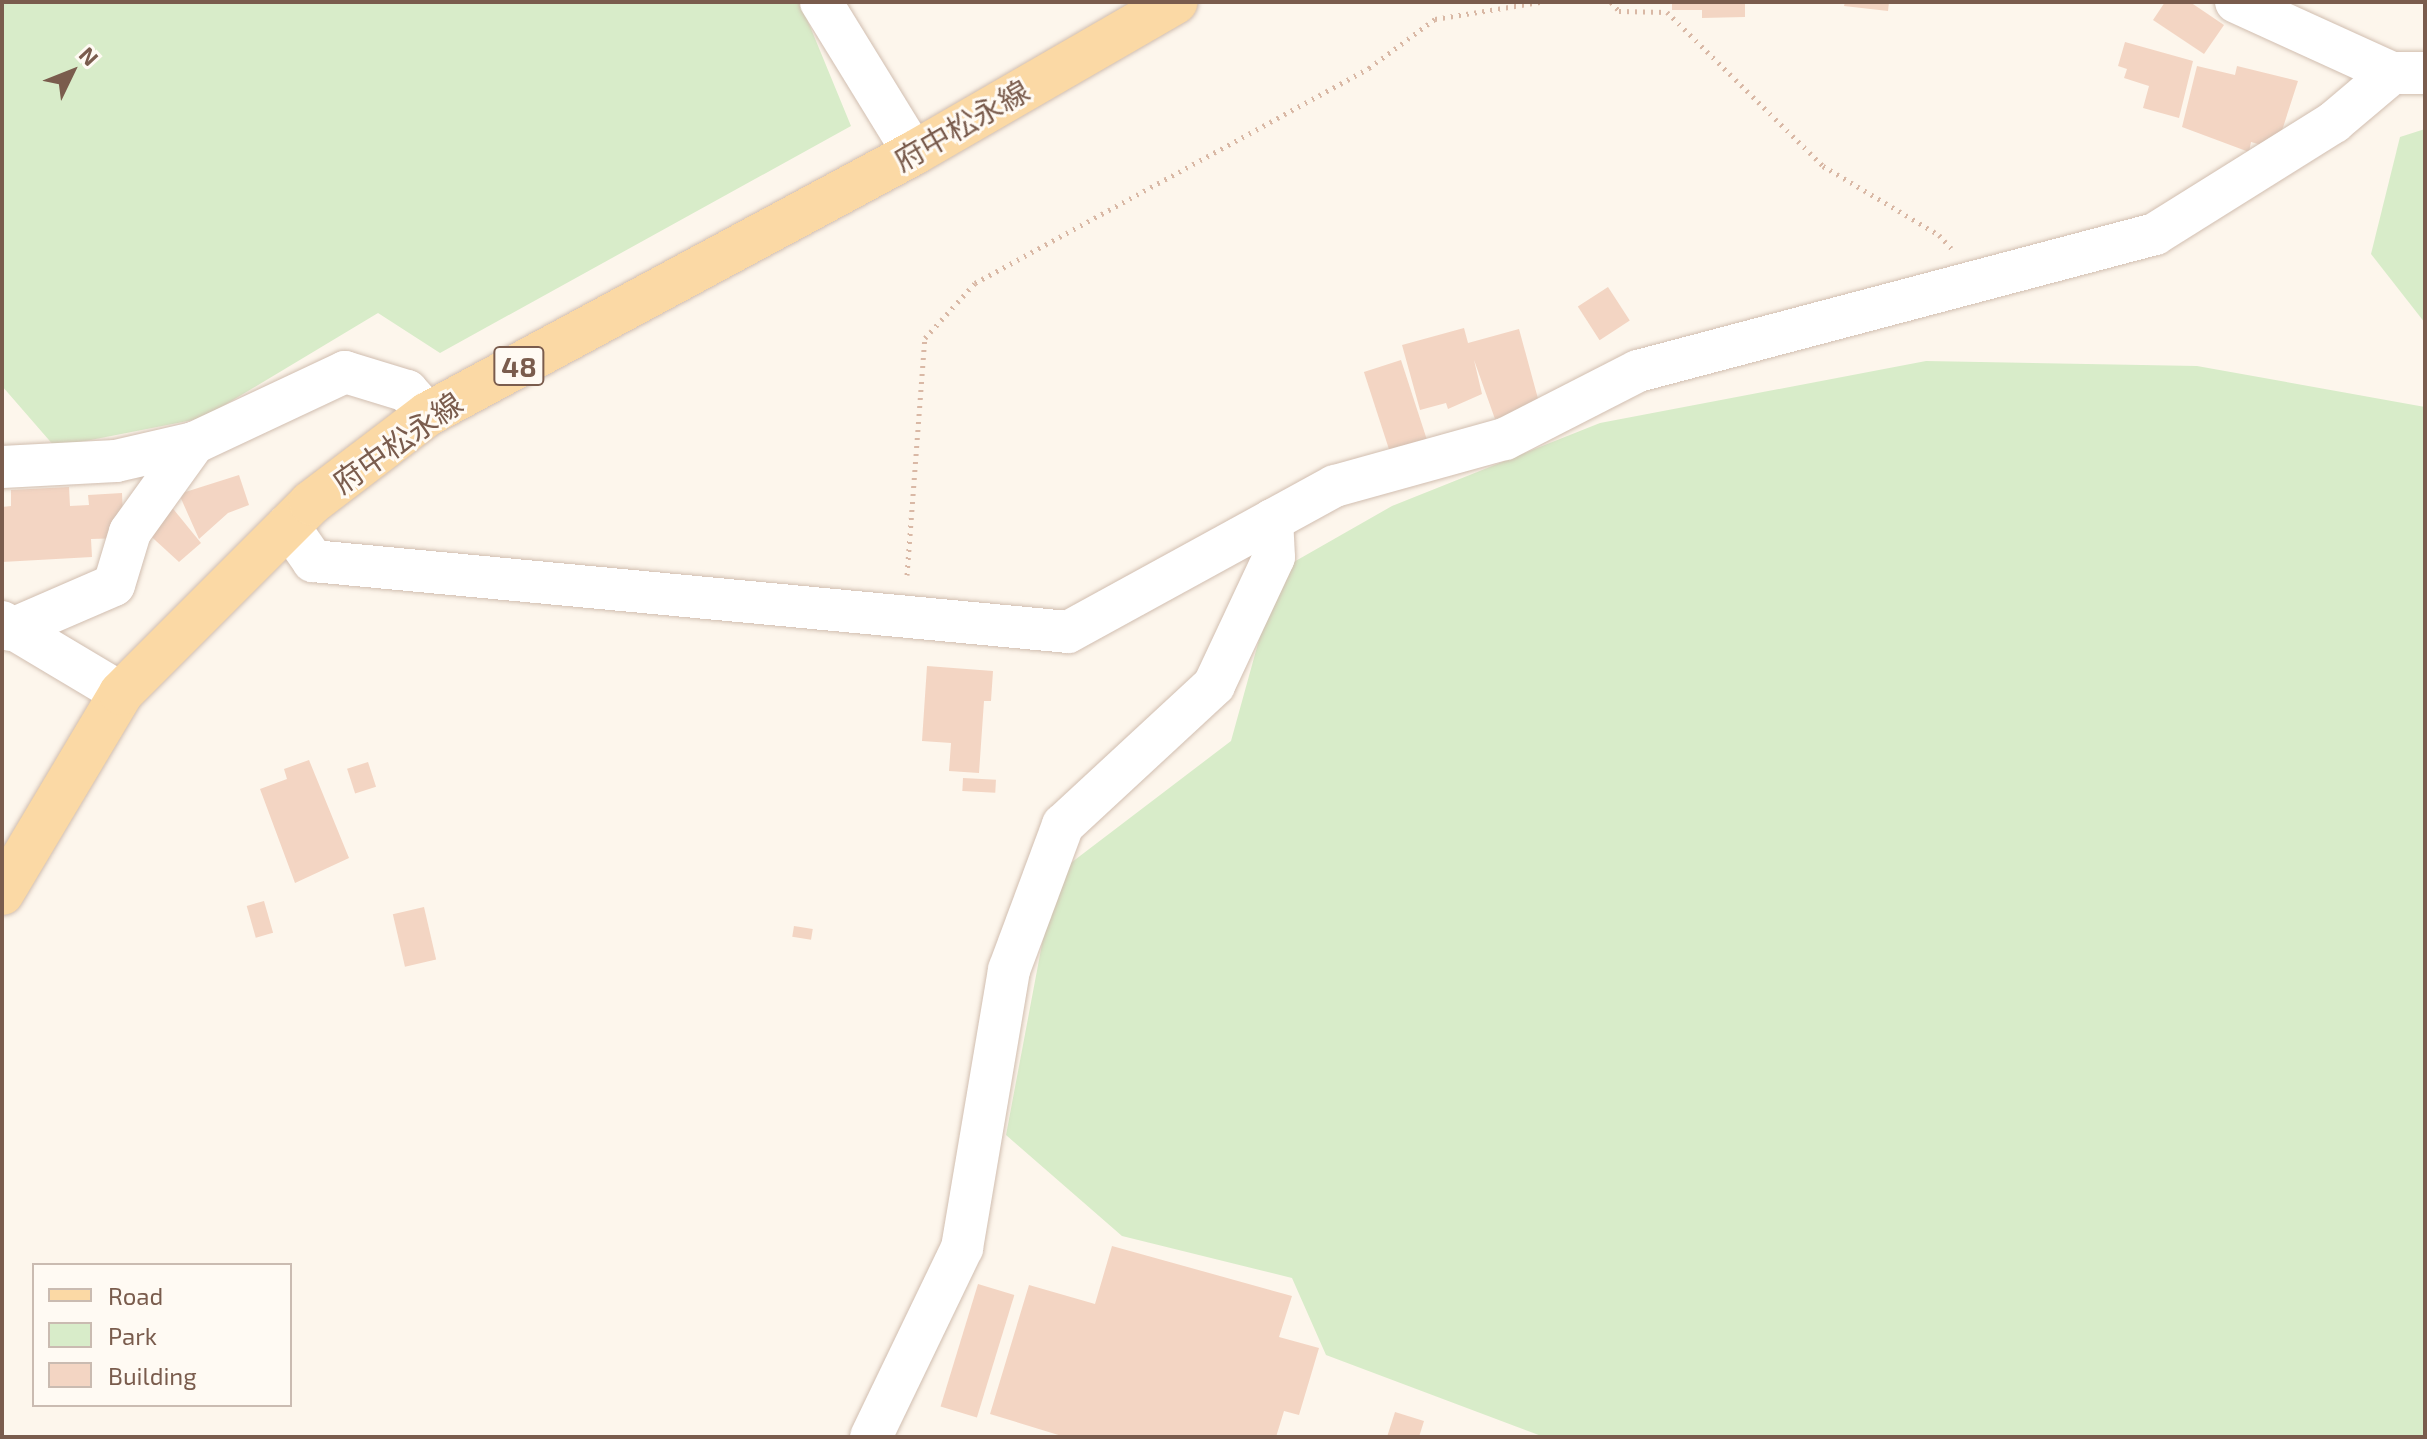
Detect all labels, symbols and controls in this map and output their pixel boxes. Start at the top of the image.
north arrow [32,32,112,112]
text: N [75,41,104,70]
street label: 府中松永線 [887,72,1035,178]
road number: 48 [493,342,545,390]
street label: 府中松永線 [325,384,469,500]
legend [32,1263,292,1407]
text: Road [108,1281,163,1310]
text: Park [108,1321,157,1350]
text: Building [108,1361,197,1390]

